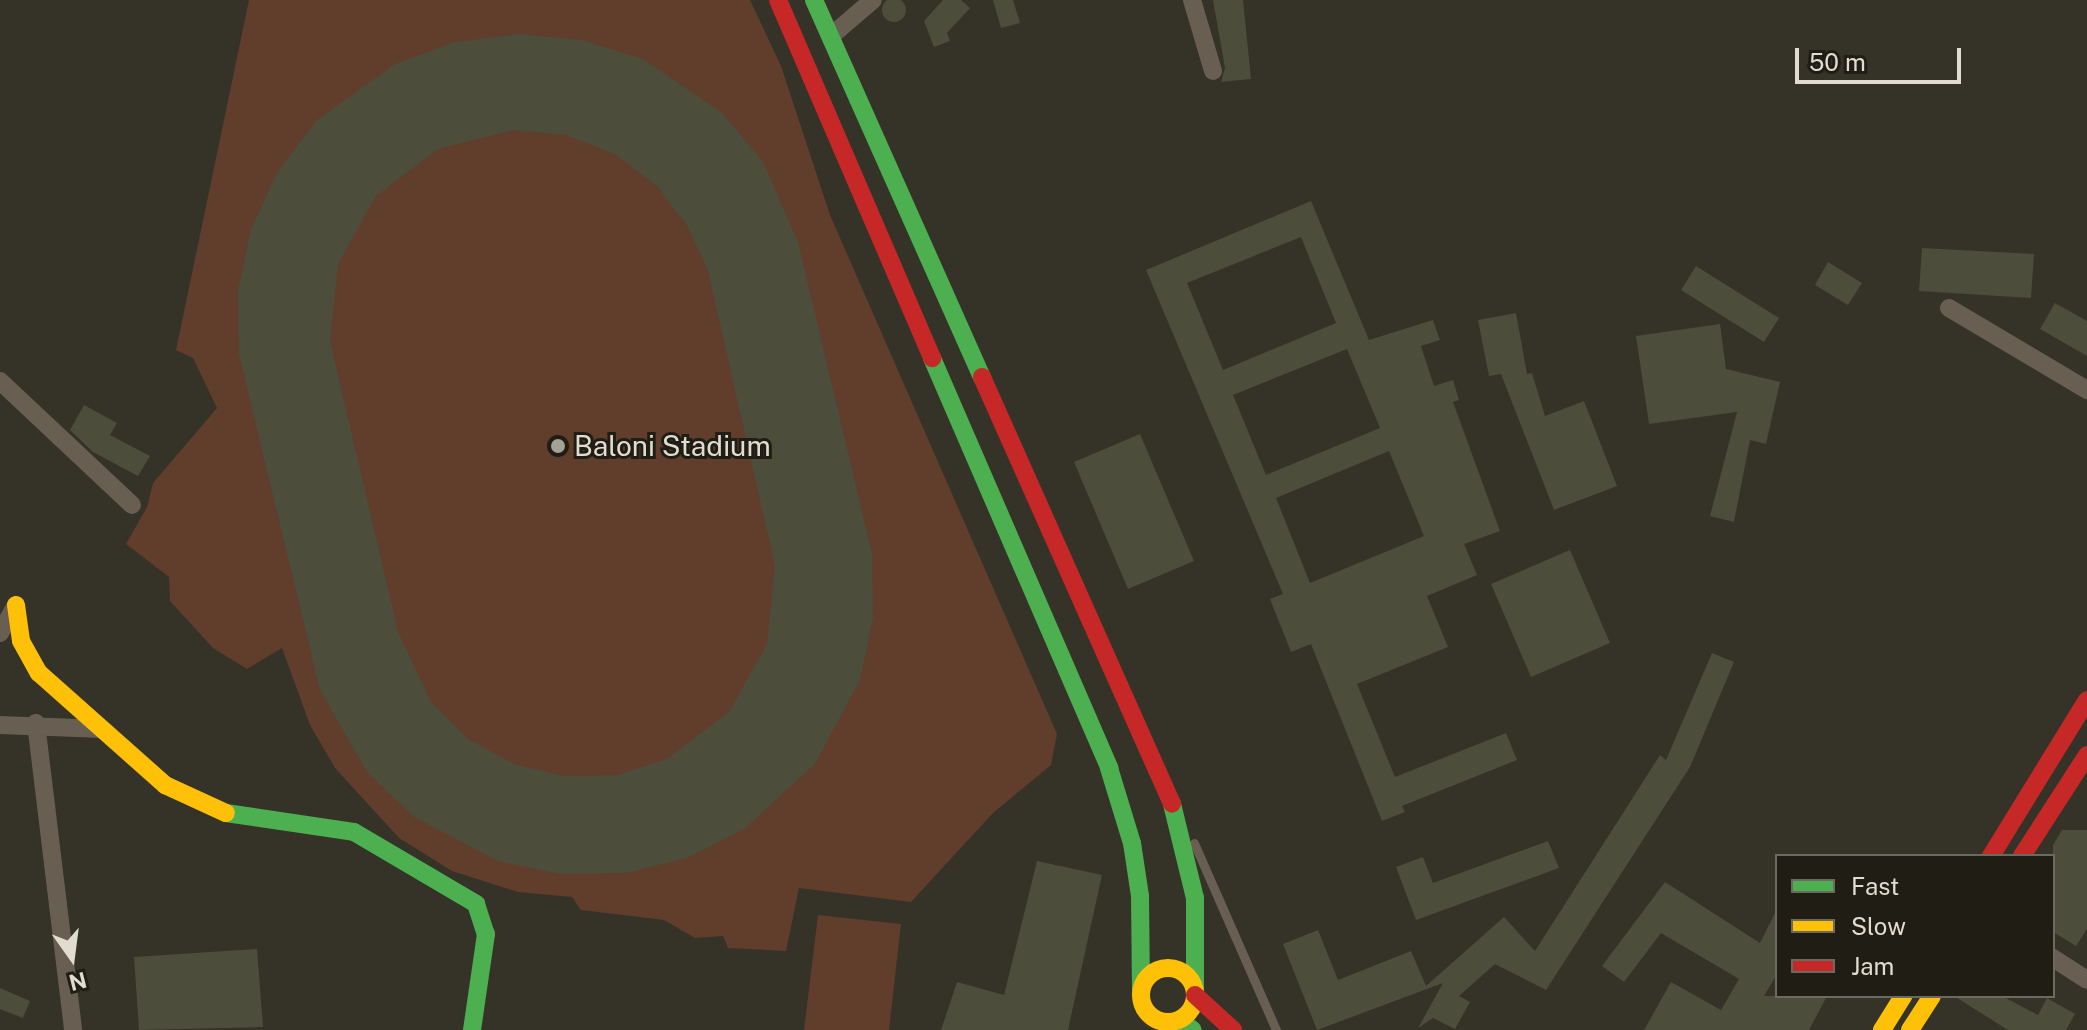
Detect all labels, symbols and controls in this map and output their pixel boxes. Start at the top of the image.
scale bar [1799,32,1965,82]
text: 50 m [1809,48,1866,76]
place label: Baloni Stadium [574,429,771,463]
marker: Baloni Stadium [549,437,567,455]
legend [1775,854,2055,998]
text: Fast [1851,872,1899,900]
text: Slow [1851,912,1906,940]
north arrow [32,918,112,998]
text: Jam [1851,952,1894,980]
text: N [66,967,89,996]

